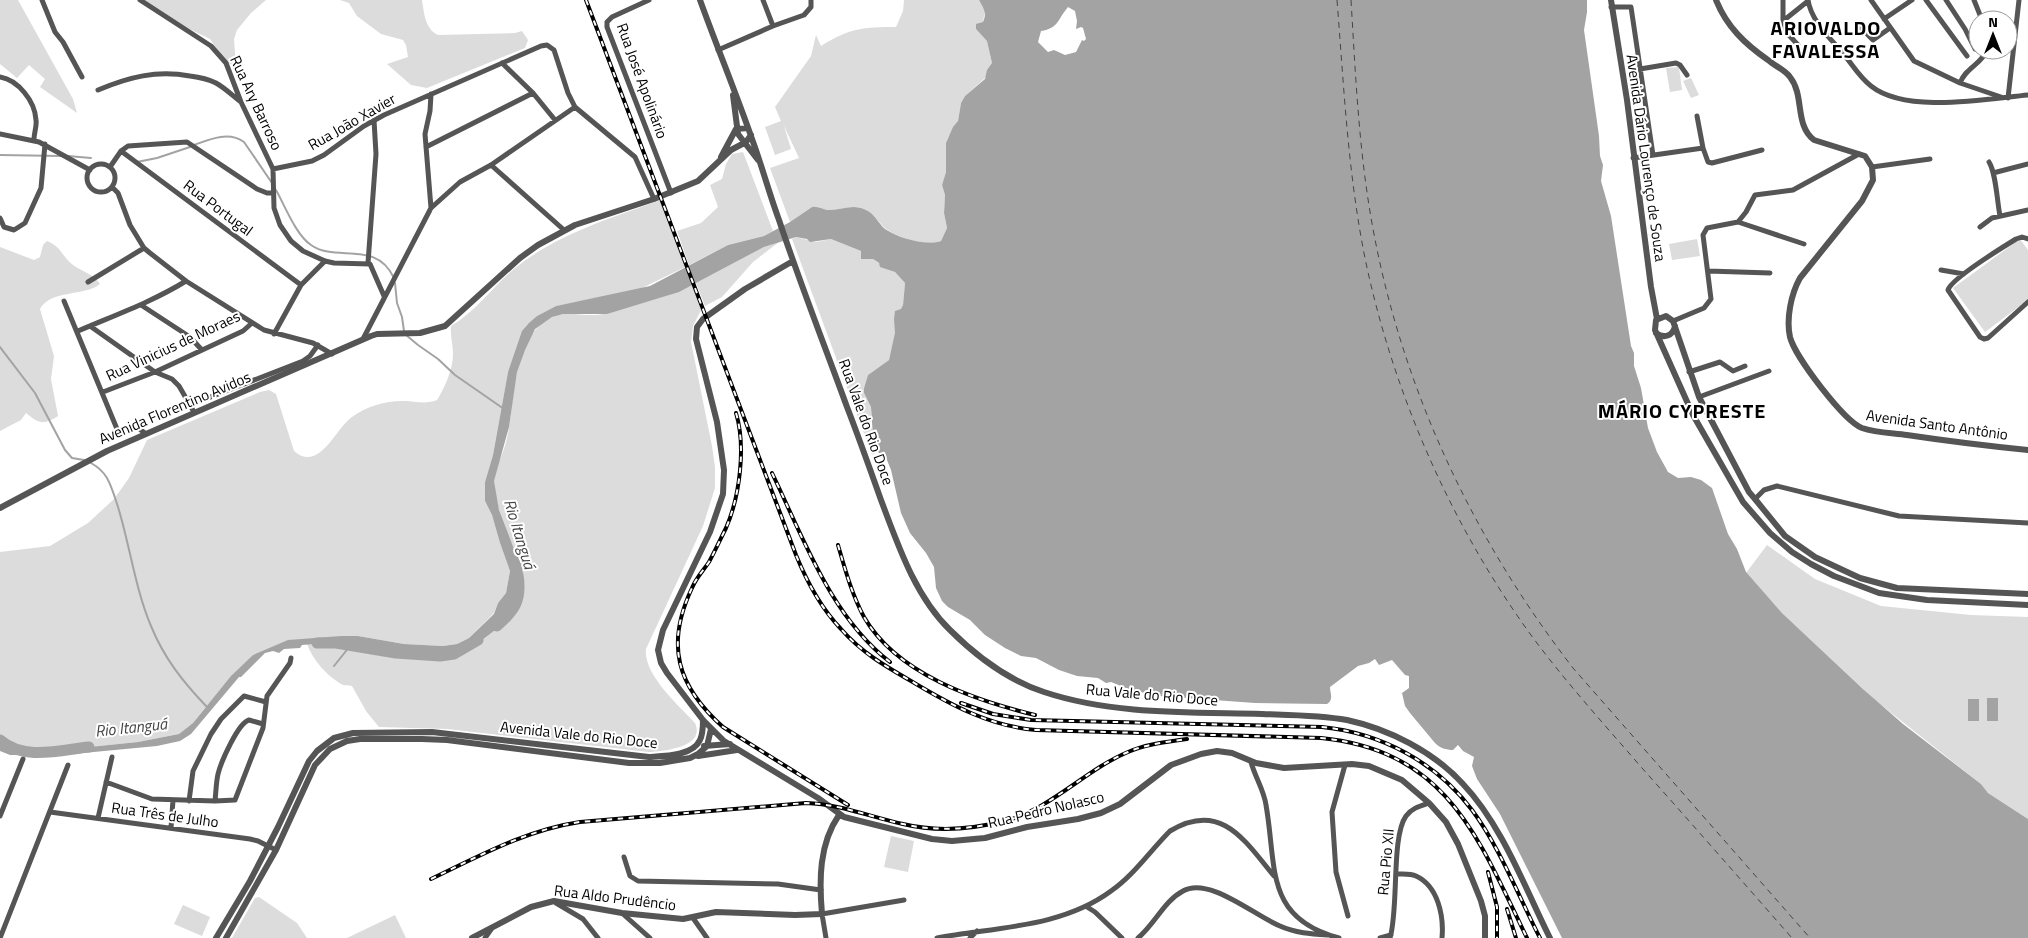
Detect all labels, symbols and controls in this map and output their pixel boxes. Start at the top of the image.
north arrow [1968,10,2018,60]
text: N [1988,11,1998,32]
district label: ARIOVALDO FAVALESSA [1771,12,1881,66]
street label: Rua José Apolinário [611,20,674,142]
street label: Rua Ary Barroso [224,52,289,154]
street label: Avenida Dário Lourenço de Souza [1621,53,1672,263]
street label: Rua João Xavier [304,87,400,156]
street label: Rua Portugal [179,174,258,241]
street label: Rua Vinicius de Moraes [102,304,244,387]
street label: Rua Vale do Rio Doce [833,356,900,488]
street label: Avenida Florentino Avidos [95,365,254,450]
district label: MÁRIO CYPRESTE [1598,395,1766,426]
street label: Avenida Santo Antônio [1865,403,2010,446]
water label: Rio Itanguá [498,496,543,574]
street label: Rua Vale do Rio Doce [1085,677,1219,712]
water label: Rio Itanguá [94,711,170,743]
street label: Avenida Vale do Rio Doce [499,715,659,754]
street label: Rua Pedro Nolasco [985,785,1106,834]
street label: Rua Três de Julho [110,796,220,833]
street label: Rua Pio XII [1371,828,1400,896]
street label: Rua Aldo Prudêncio [553,879,678,916]

